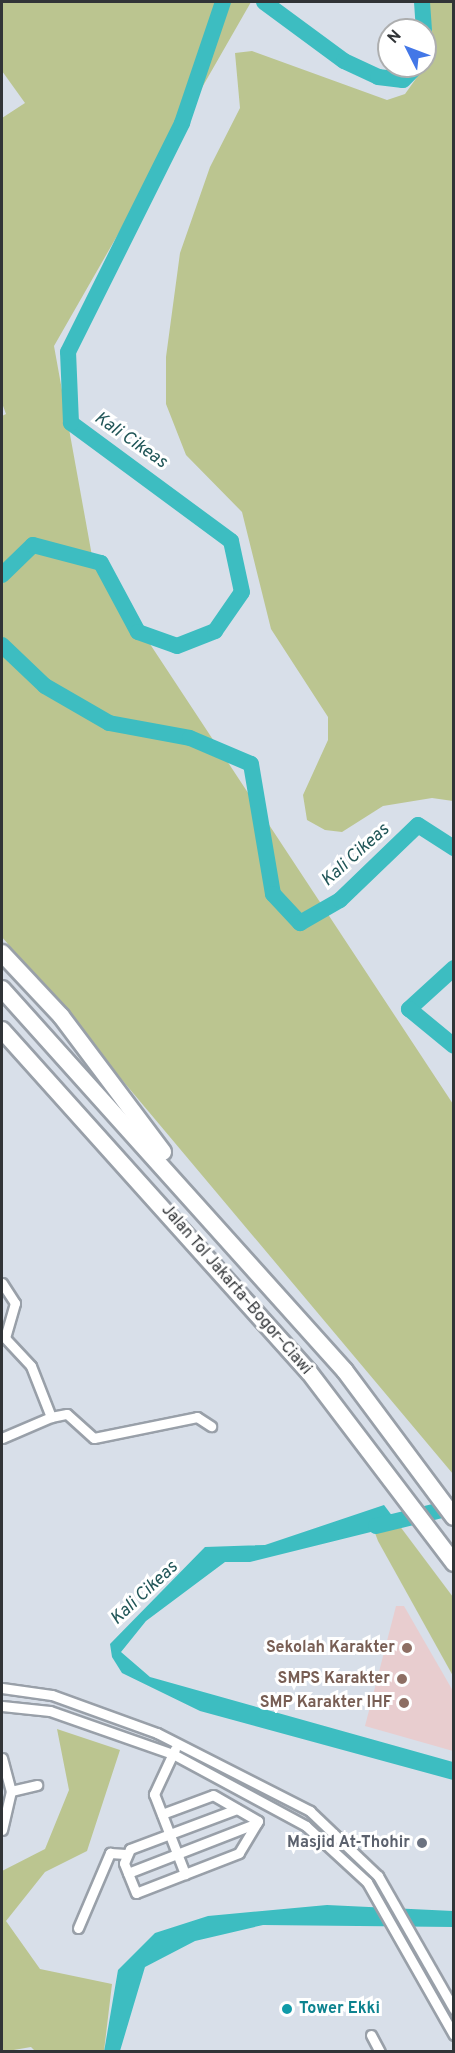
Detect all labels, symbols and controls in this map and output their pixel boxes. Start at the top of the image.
north arrow [377,18,437,78]
text: N [384,26,406,48]
water label: Kali Cikeas [89,408,171,474]
water label: Kali Cikeas [318,820,394,892]
street label: Jalan Tol Jakarta–Bogor–Ciawi [157,1201,315,1379]
water label: Kali Cikeas [107,1557,183,1631]
place label: Sekolah Karakter [266,1638,395,1658]
marker: Sekolah Karakter [400,1641,414,1655]
place label: SMPS Karakter [278,1669,390,1689]
marker: SMPS Karakter [395,1672,409,1686]
place label: SMP Karakter IHF [260,1693,392,1713]
marker: SMP Karakter IHF [397,1696,411,1710]
place label: Masjid At-Thohir [286,1833,410,1853]
marker: Masjid At-Thohir [415,1836,429,1850]
place label: Tower Ekki [299,1999,380,2019]
marker: Tower Ekki [280,2002,294,2016]

